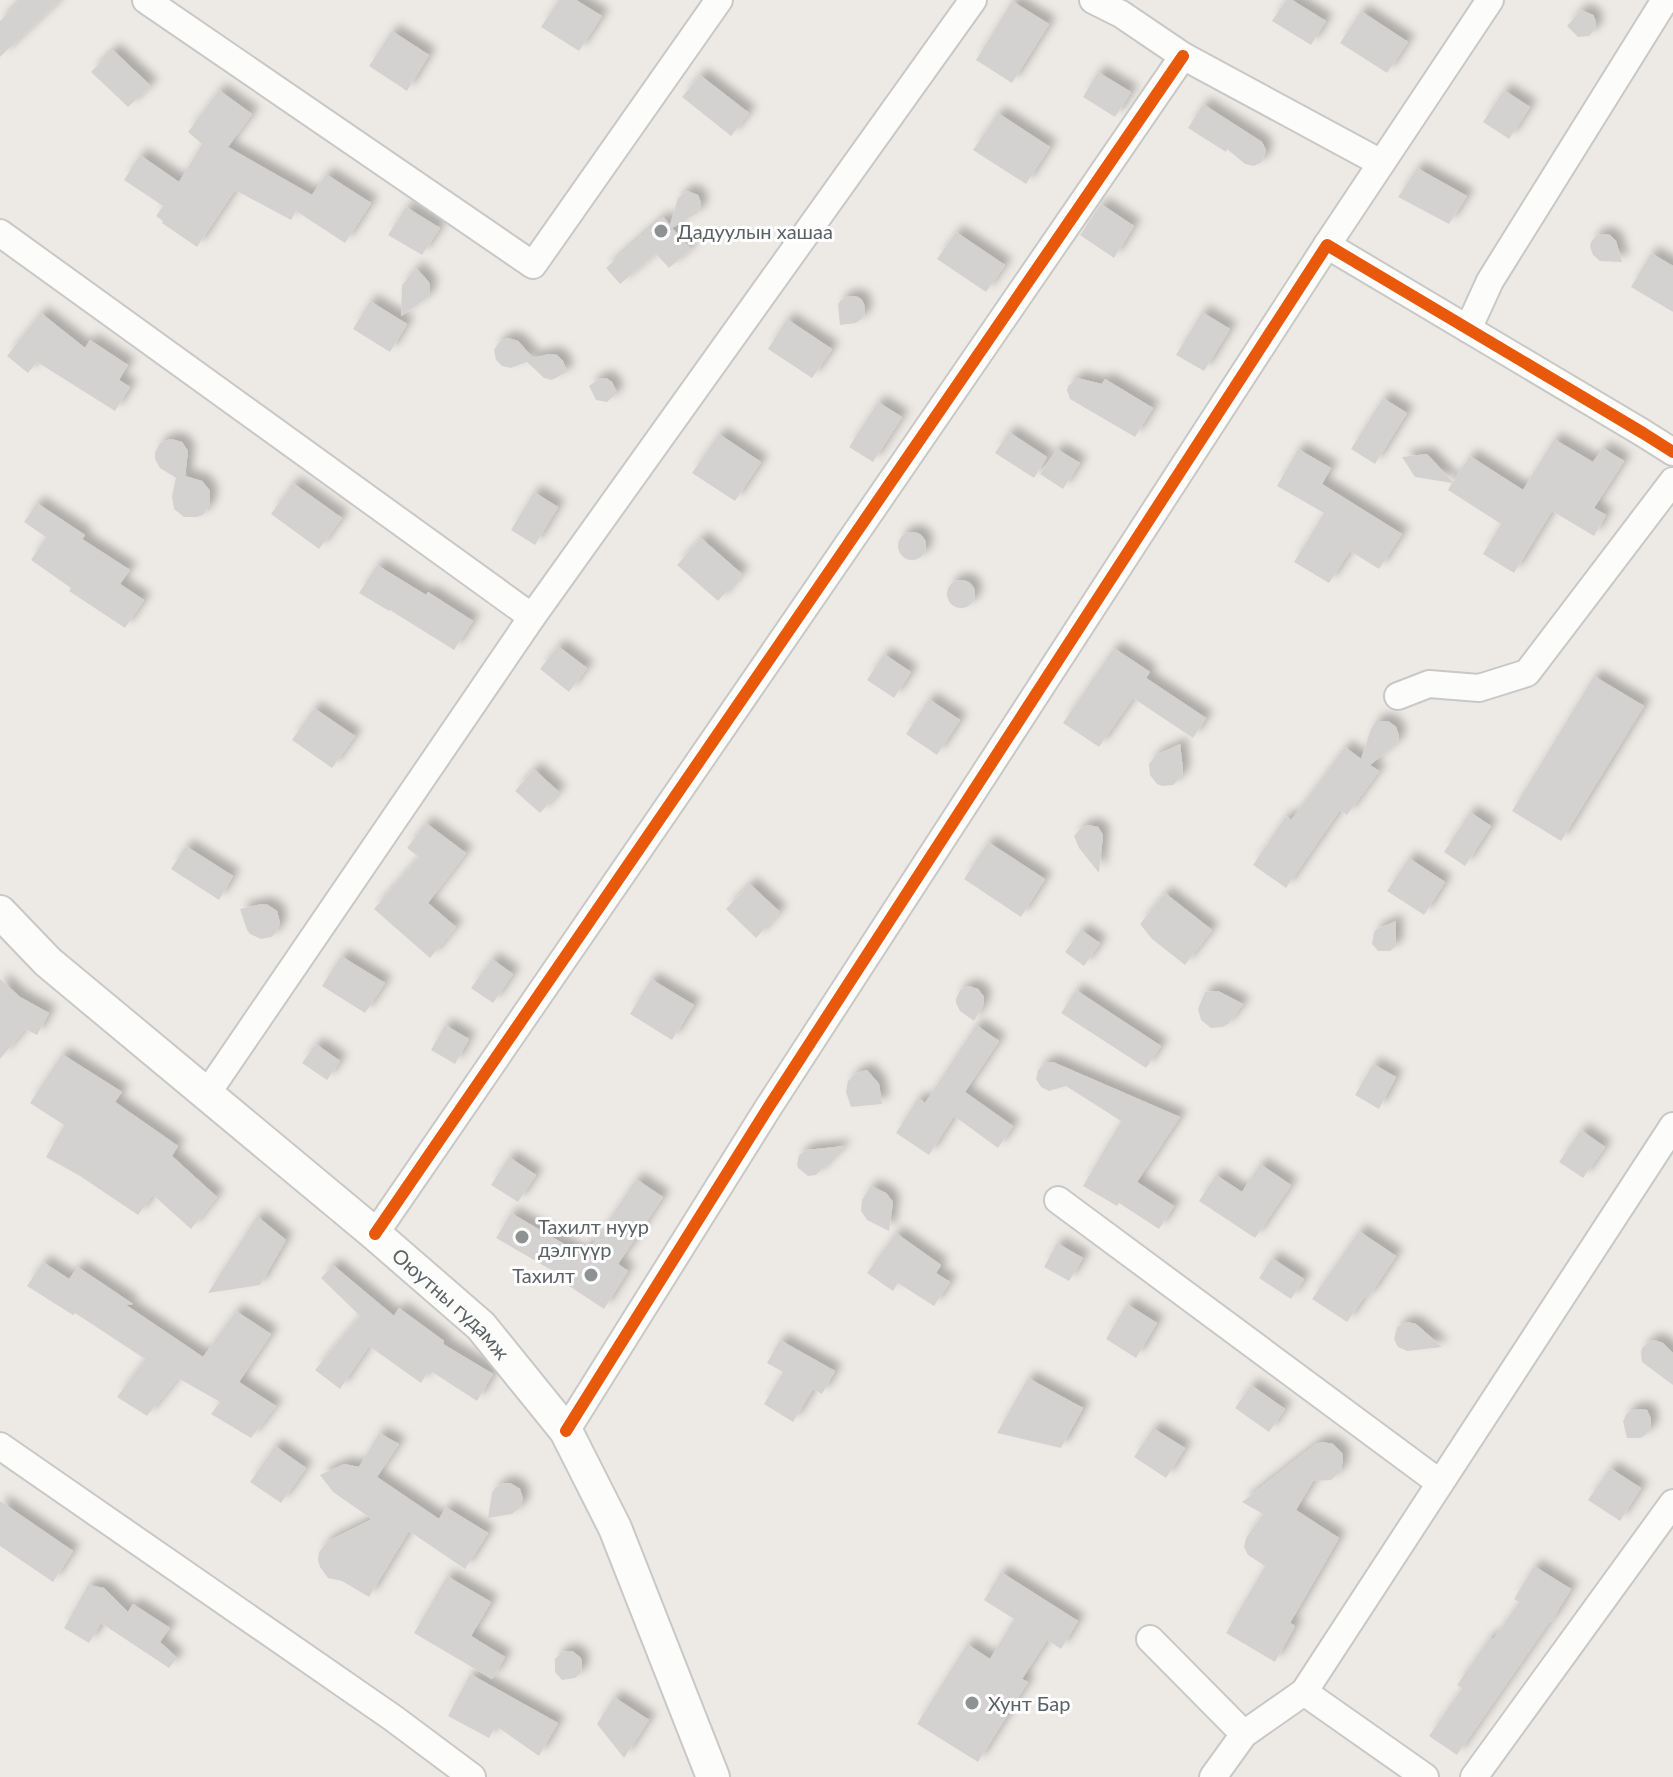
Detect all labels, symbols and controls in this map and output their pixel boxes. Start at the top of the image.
place label: Дадуулын хашаа [677,219,833,243]
marker: Дадуулын хашаа [652,222,670,240]
place label: Тахилт нуур дэлгүүр [538,1214,649,1261]
marker: Тахилт нуур дэлгүүр [513,1228,531,1246]
street label: Оюутны гудамж [388,1243,515,1364]
place label: Тахилт [512,1263,575,1287]
marker: Тахилт [582,1266,600,1284]
place label: Хунт Бар [988,1691,1070,1715]
marker: Хунт Бар [963,1694,981,1712]

